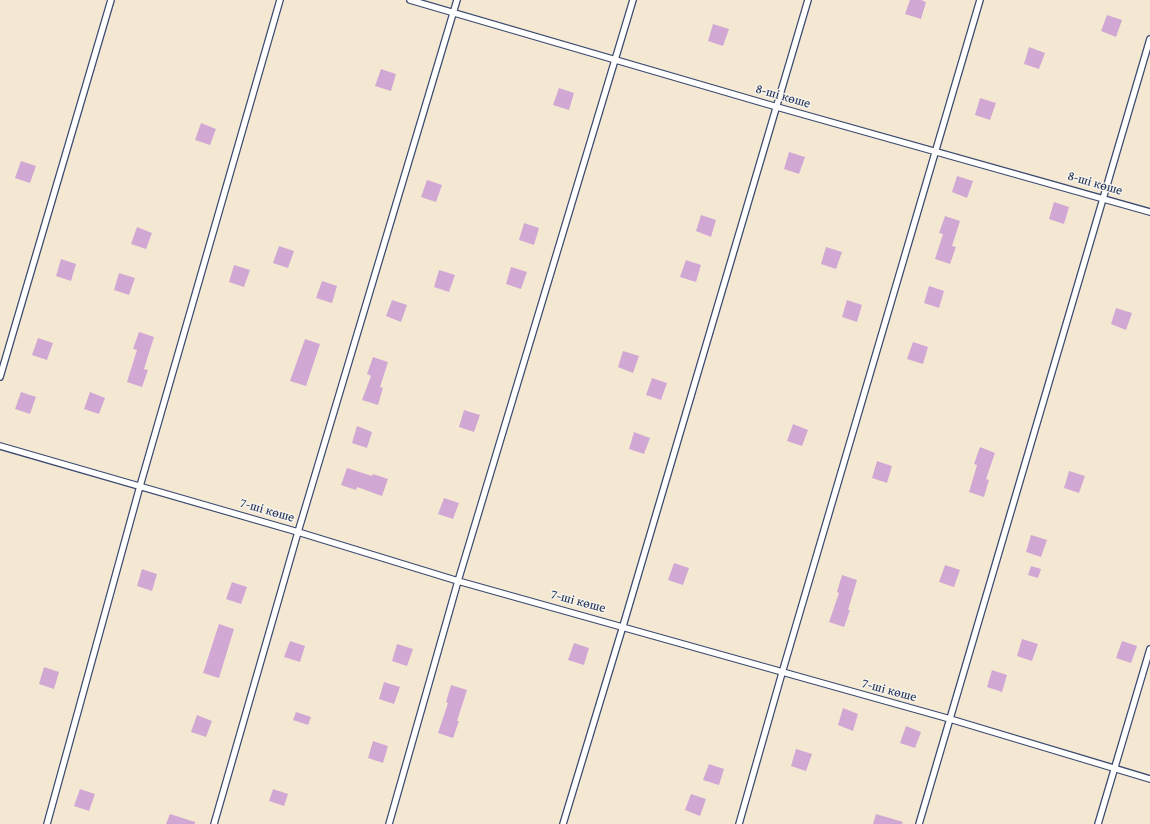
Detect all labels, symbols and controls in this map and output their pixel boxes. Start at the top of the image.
street label: 8-ші көше [754,82,812,112]
street label: 8-ші көше [1066,169,1124,199]
street label: 7-ші көше [238,496,296,526]
street label: 7-ші көше [549,587,607,617]
street label: 7-ші көше [860,676,918,706]

